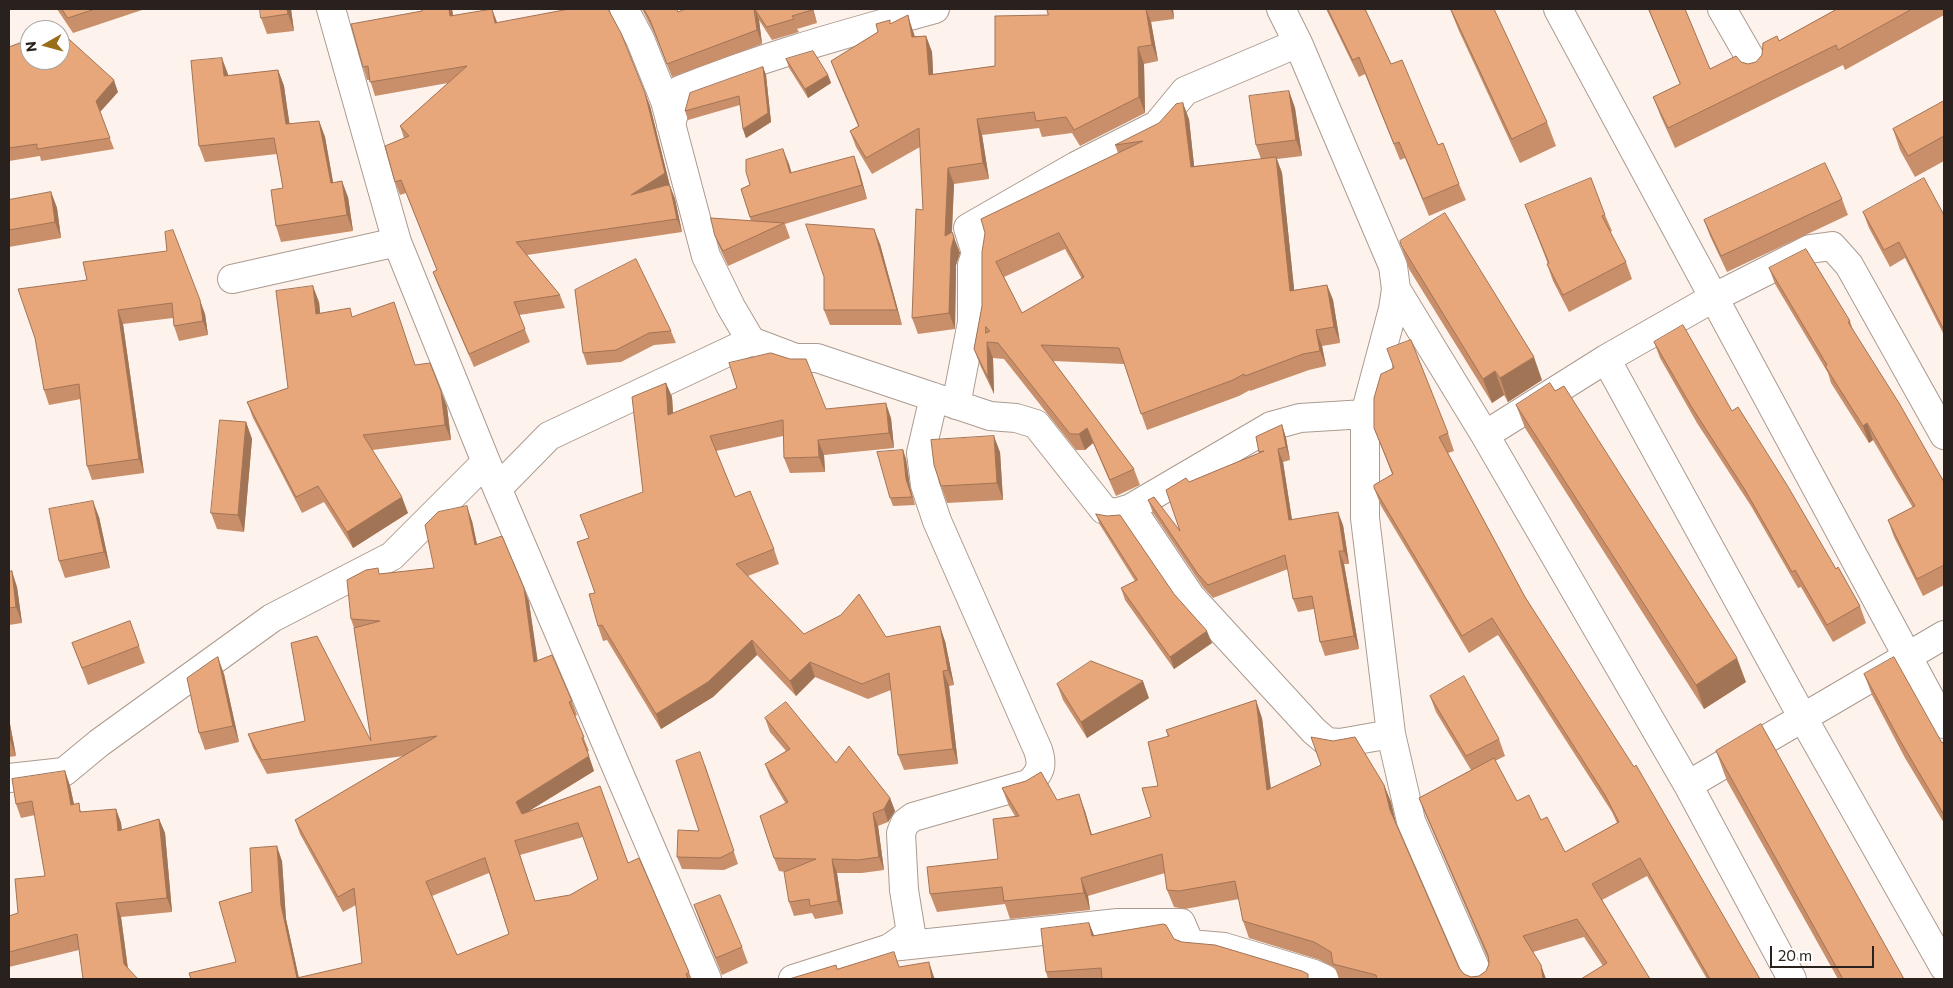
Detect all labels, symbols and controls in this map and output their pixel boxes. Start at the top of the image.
north arrow [20,20,70,70]
text: N [22,41,40,53]
scale bar [1773,936,1877,968]
text: 20 m [1778,946,1812,964]

